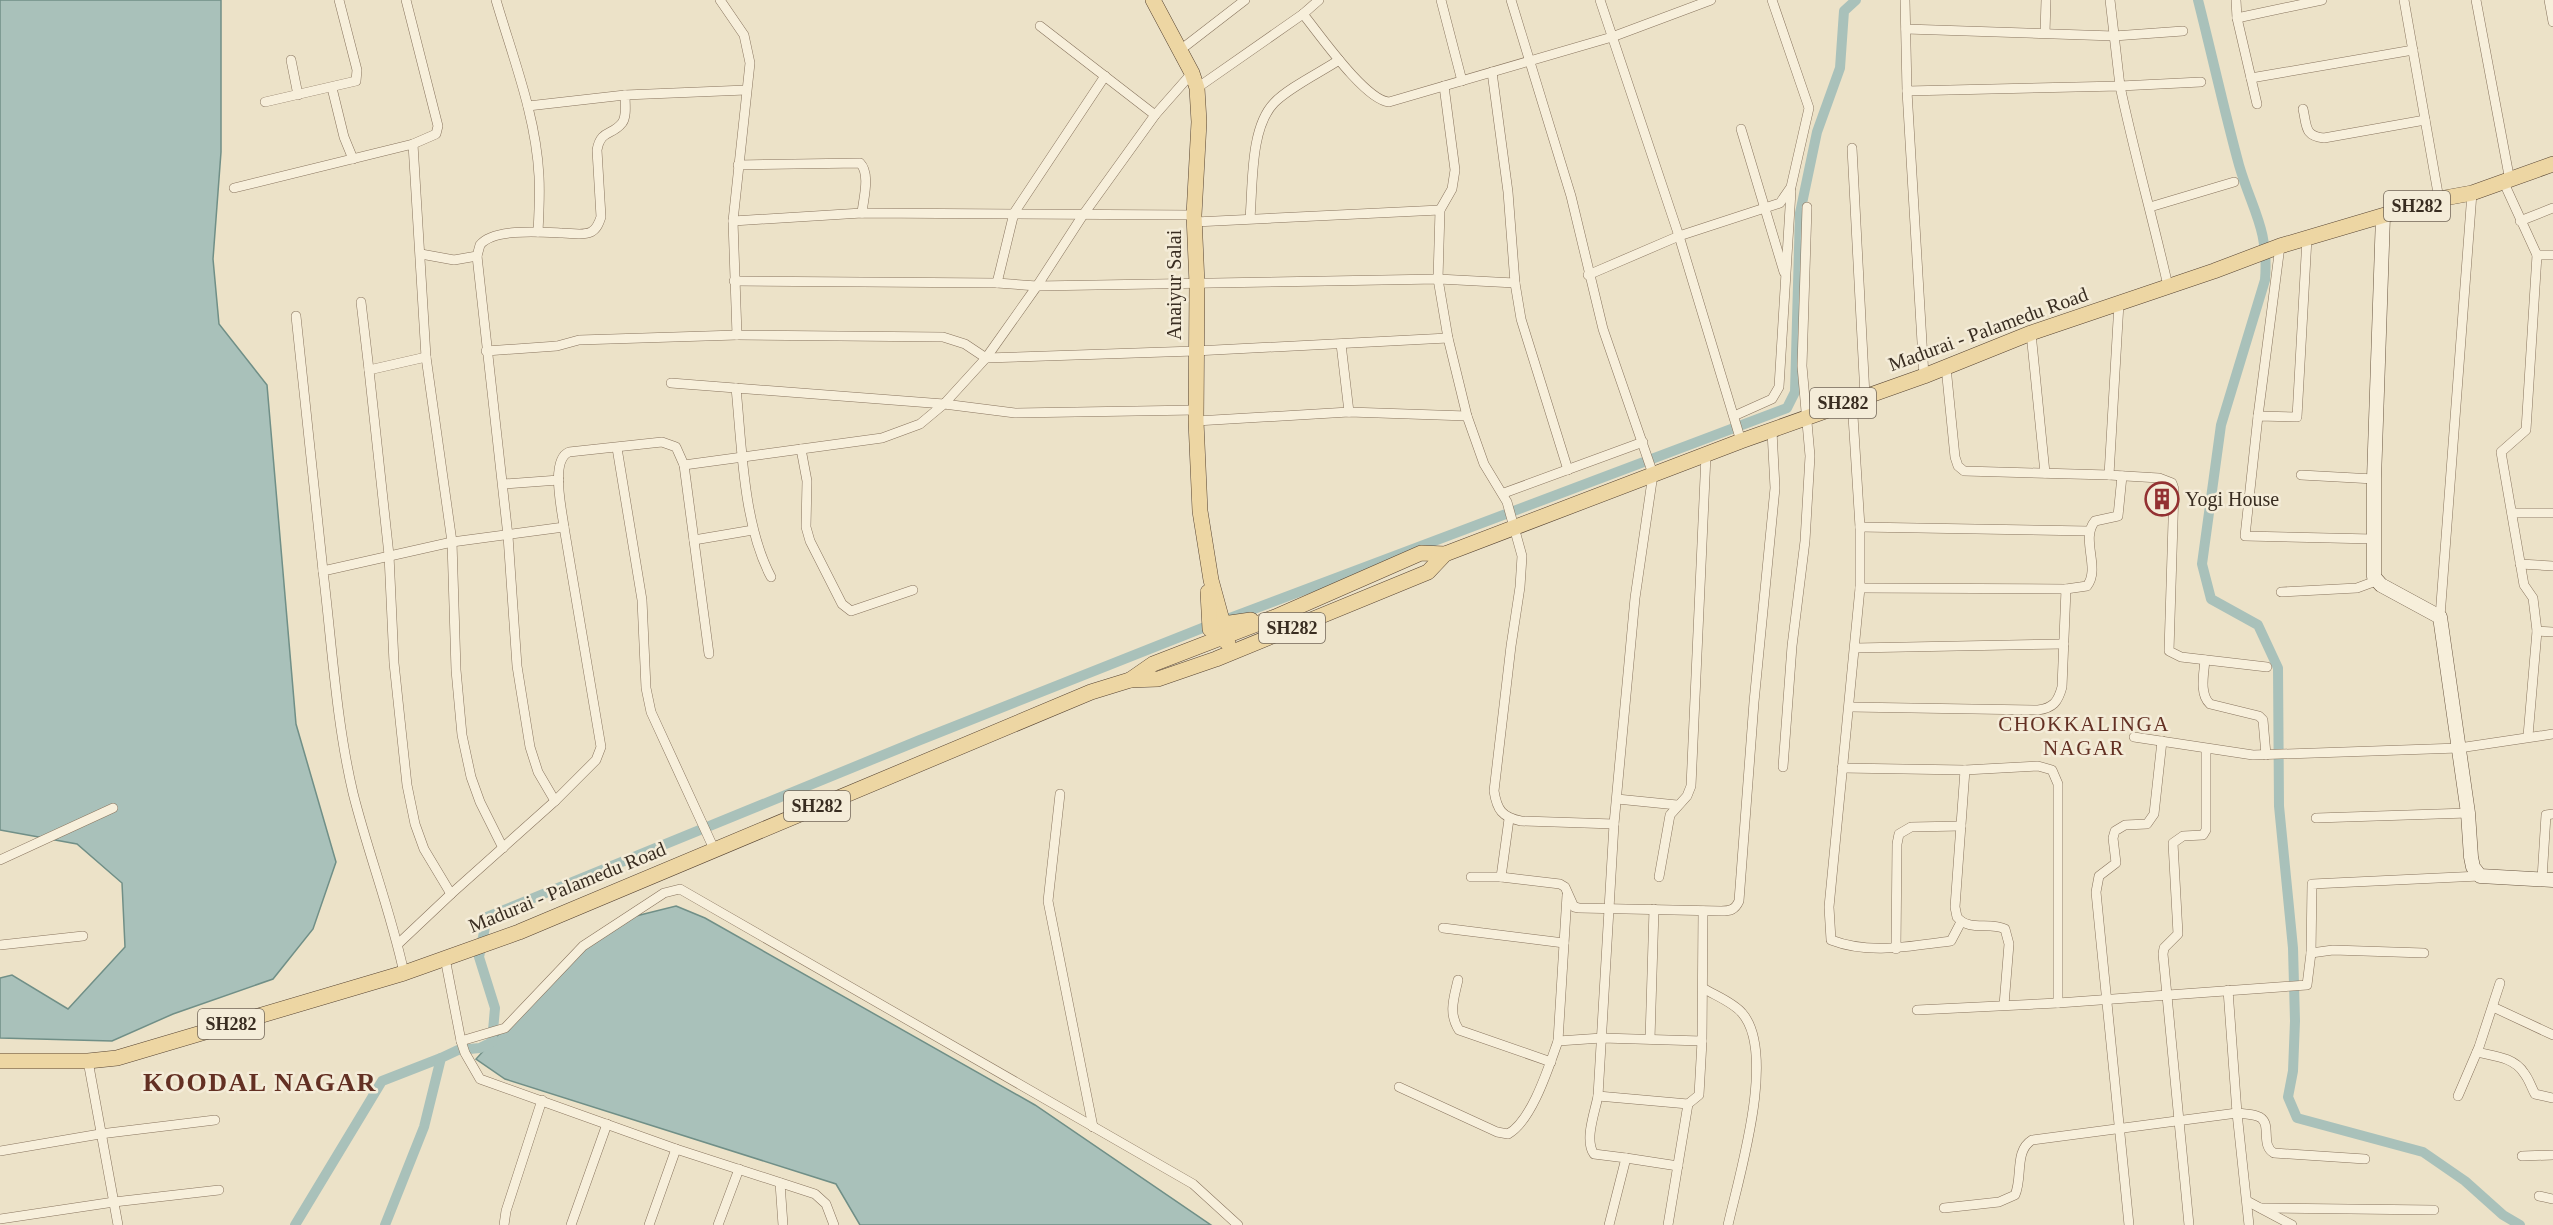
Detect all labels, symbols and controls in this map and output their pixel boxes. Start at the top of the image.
road number: SH282 [2384,191,2450,221]
street label: Anaiyur Salai [1163,229,1186,340]
street label: Madurai - Palamedu Road [1885,283,2091,375]
road number: SH282 [1810,388,1876,418]
building icon: Yogi House [2144,481,2180,517]
place label: Yogi House [2185,488,2279,511]
road number: SH282 [1259,613,1325,643]
district label: CHOKKALINGA NAGAR [1998,712,2170,760]
road number: SH282 [784,791,850,821]
street label: Madurai - Palamedu Road [465,837,669,937]
road number: SH282 [198,1009,264,1039]
district label: KOODAL NAGAR [143,1068,377,1097]

